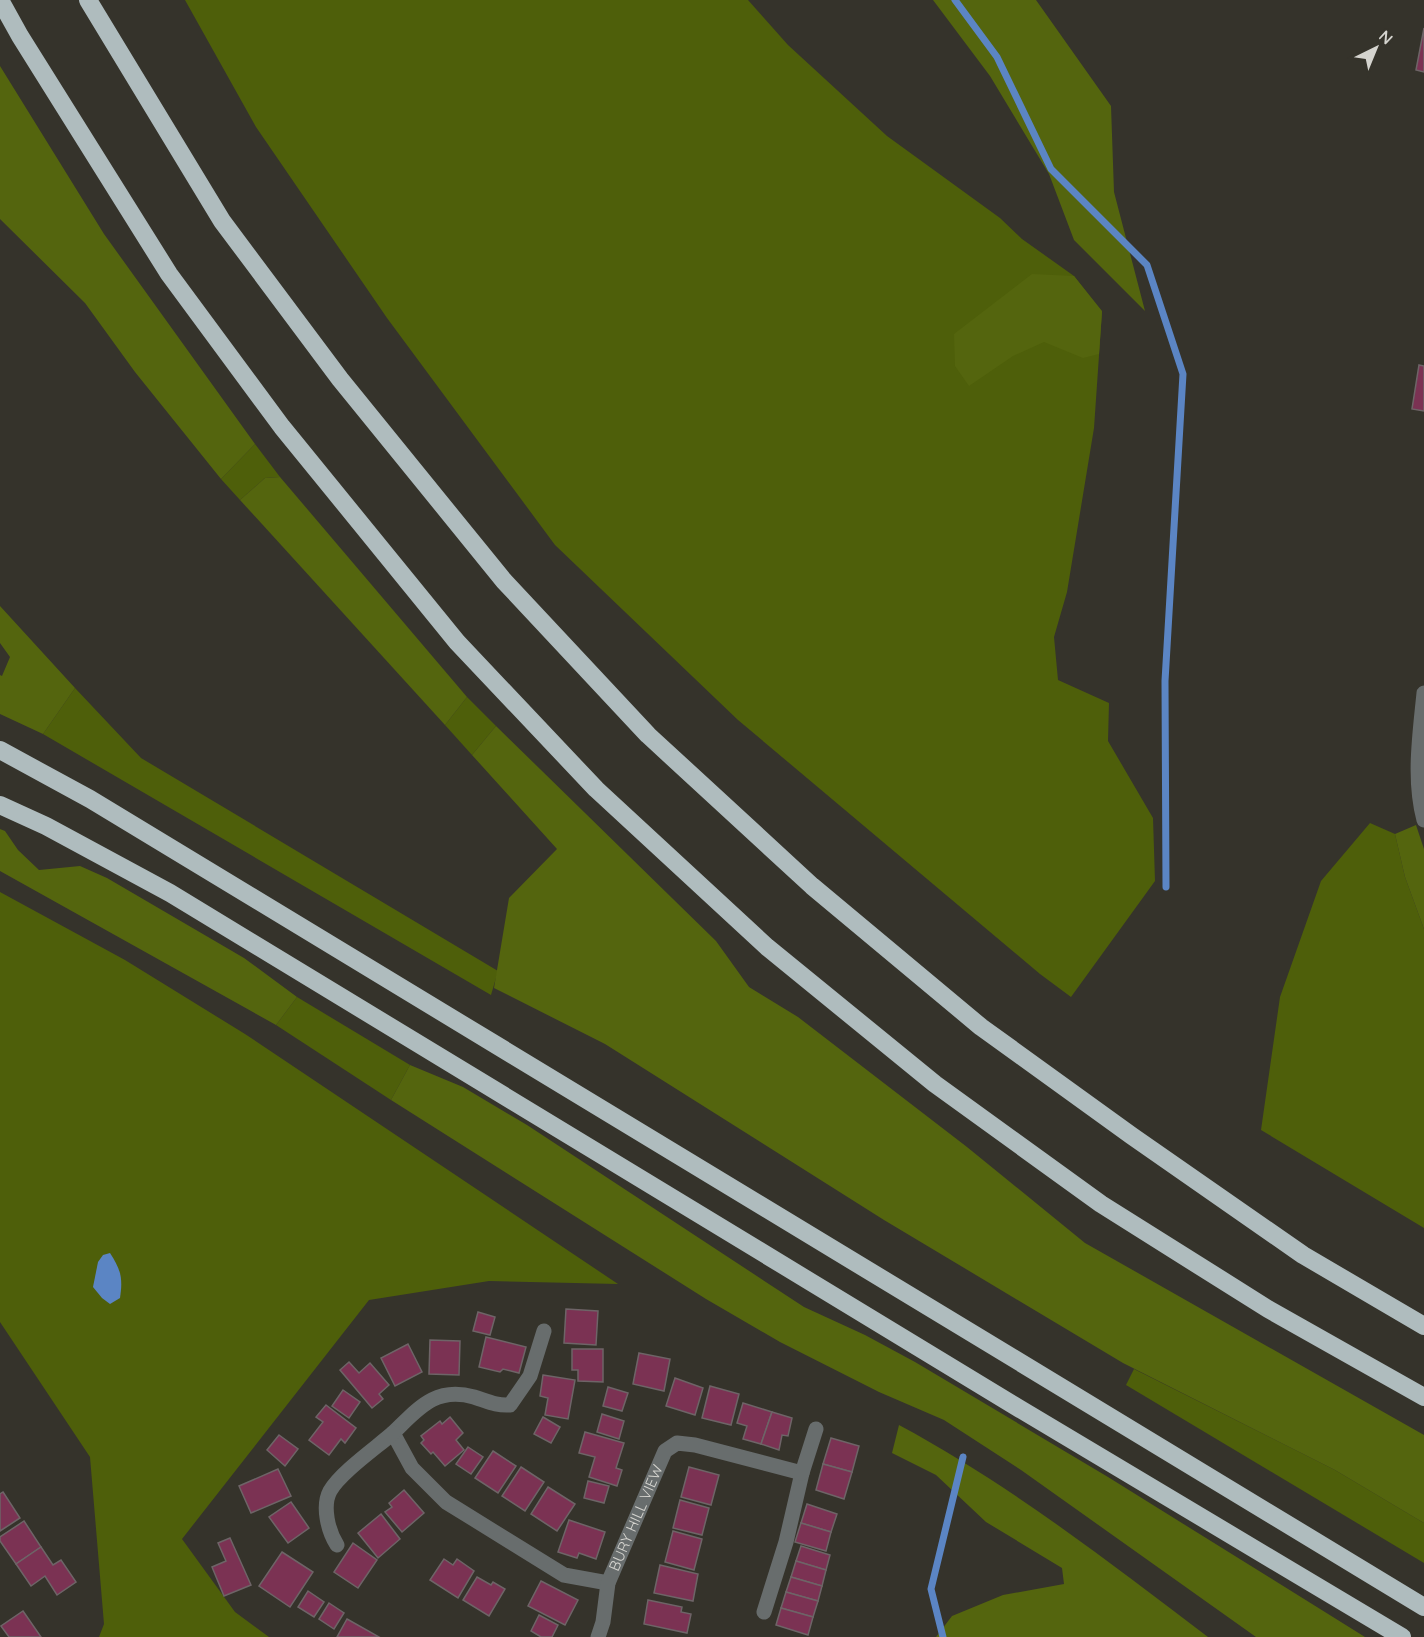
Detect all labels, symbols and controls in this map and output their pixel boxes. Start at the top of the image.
north arrow [1346,18,1406,78]
text: N [1375,26,1397,48]
street label: BURY HILL VIEW [604,1461,667,1574]

